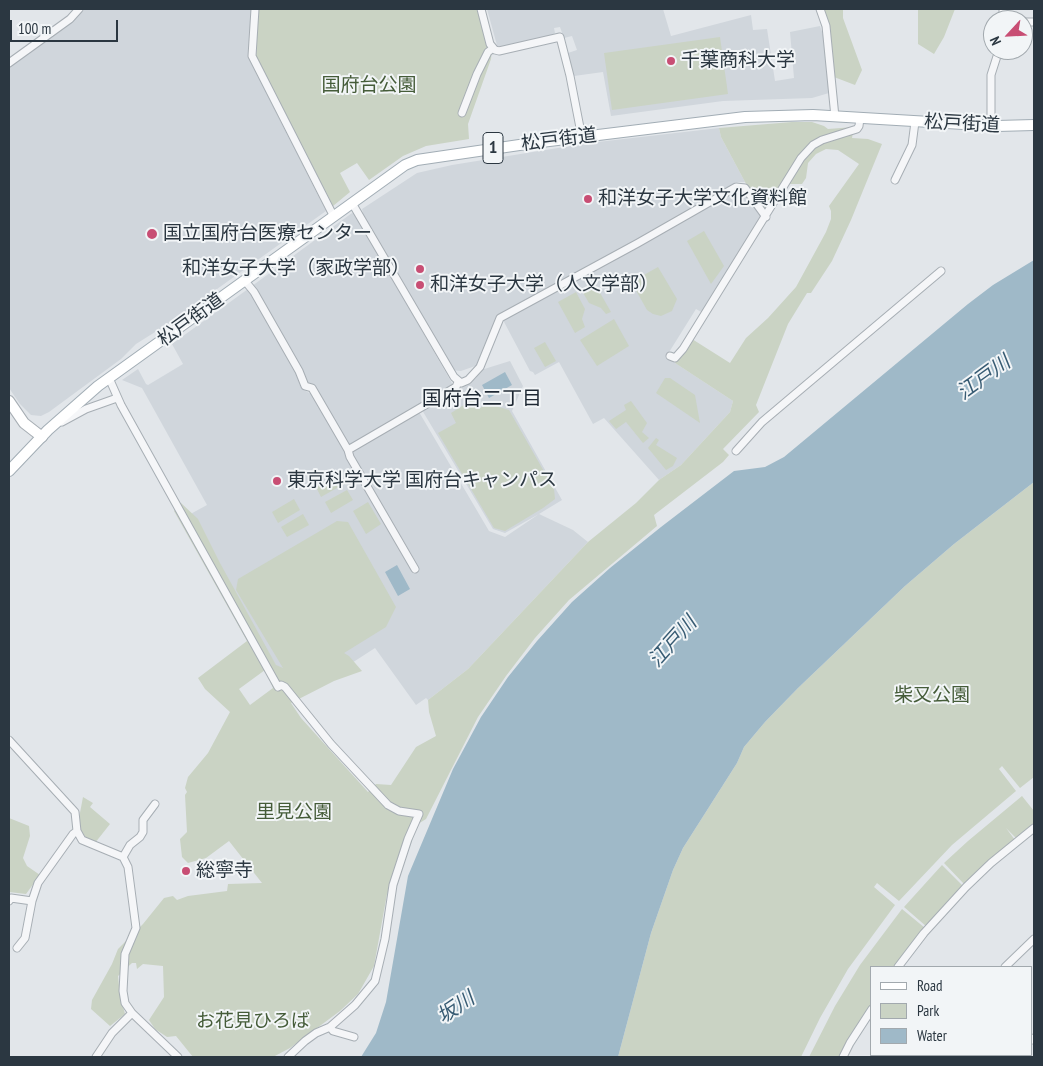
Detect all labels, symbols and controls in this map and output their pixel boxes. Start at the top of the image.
scale bar [12,10,120,42]
north arrow [983,10,1033,60]
text: 100 m [18,19,51,38]
text: N [986,34,1005,48]
place label: 千葉商科大学 [681,50,795,72]
marker: 千葉商科大学 [665,55,677,67]
park label: 国府台公園 [322,75,416,97]
street label: 松戸街道 [923,111,1001,137]
street label: 松戸街道 [520,124,598,156]
road number: 1 [483,132,503,164]
place label: 和洋女子大学文化資料館 [598,188,807,210]
marker: 和洋女子大学文化資料館 [582,193,594,205]
place label: 国立国府台医療センター [163,223,372,245]
marker: 国立国府台医療センター [145,227,159,241]
place label: 和洋女子大学（家政学部） [182,258,410,280]
marker: 和洋女子大学（家政学部） [414,263,426,275]
place label: 和洋女子大学（人文学部） [430,274,658,296]
marker: 和洋女子大学（人文学部） [414,279,426,291]
street label: 松戸街道 [154,288,228,352]
water label: 江戸川 [953,351,1015,405]
district label: 国府台二丁目 [422,387,542,411]
place label: 東京科学大学 国府台キャンパス [287,470,557,492]
marker: 東京科学大学 国府台キャンパス [271,475,283,487]
water label: 江戸川 [644,612,702,672]
park label: 柴又公園 [894,685,970,707]
park label: 里見公園 [256,802,332,824]
place label: 総寧寺 [196,860,253,882]
marker: 総寧寺 [180,865,192,877]
legend [870,966,1033,1056]
text: Road [917,976,943,995]
water label: 坂川 [433,987,479,1029]
text: Park [917,1001,939,1020]
park label: お花見ひろば [196,1011,310,1033]
text: Water [917,1026,947,1045]

